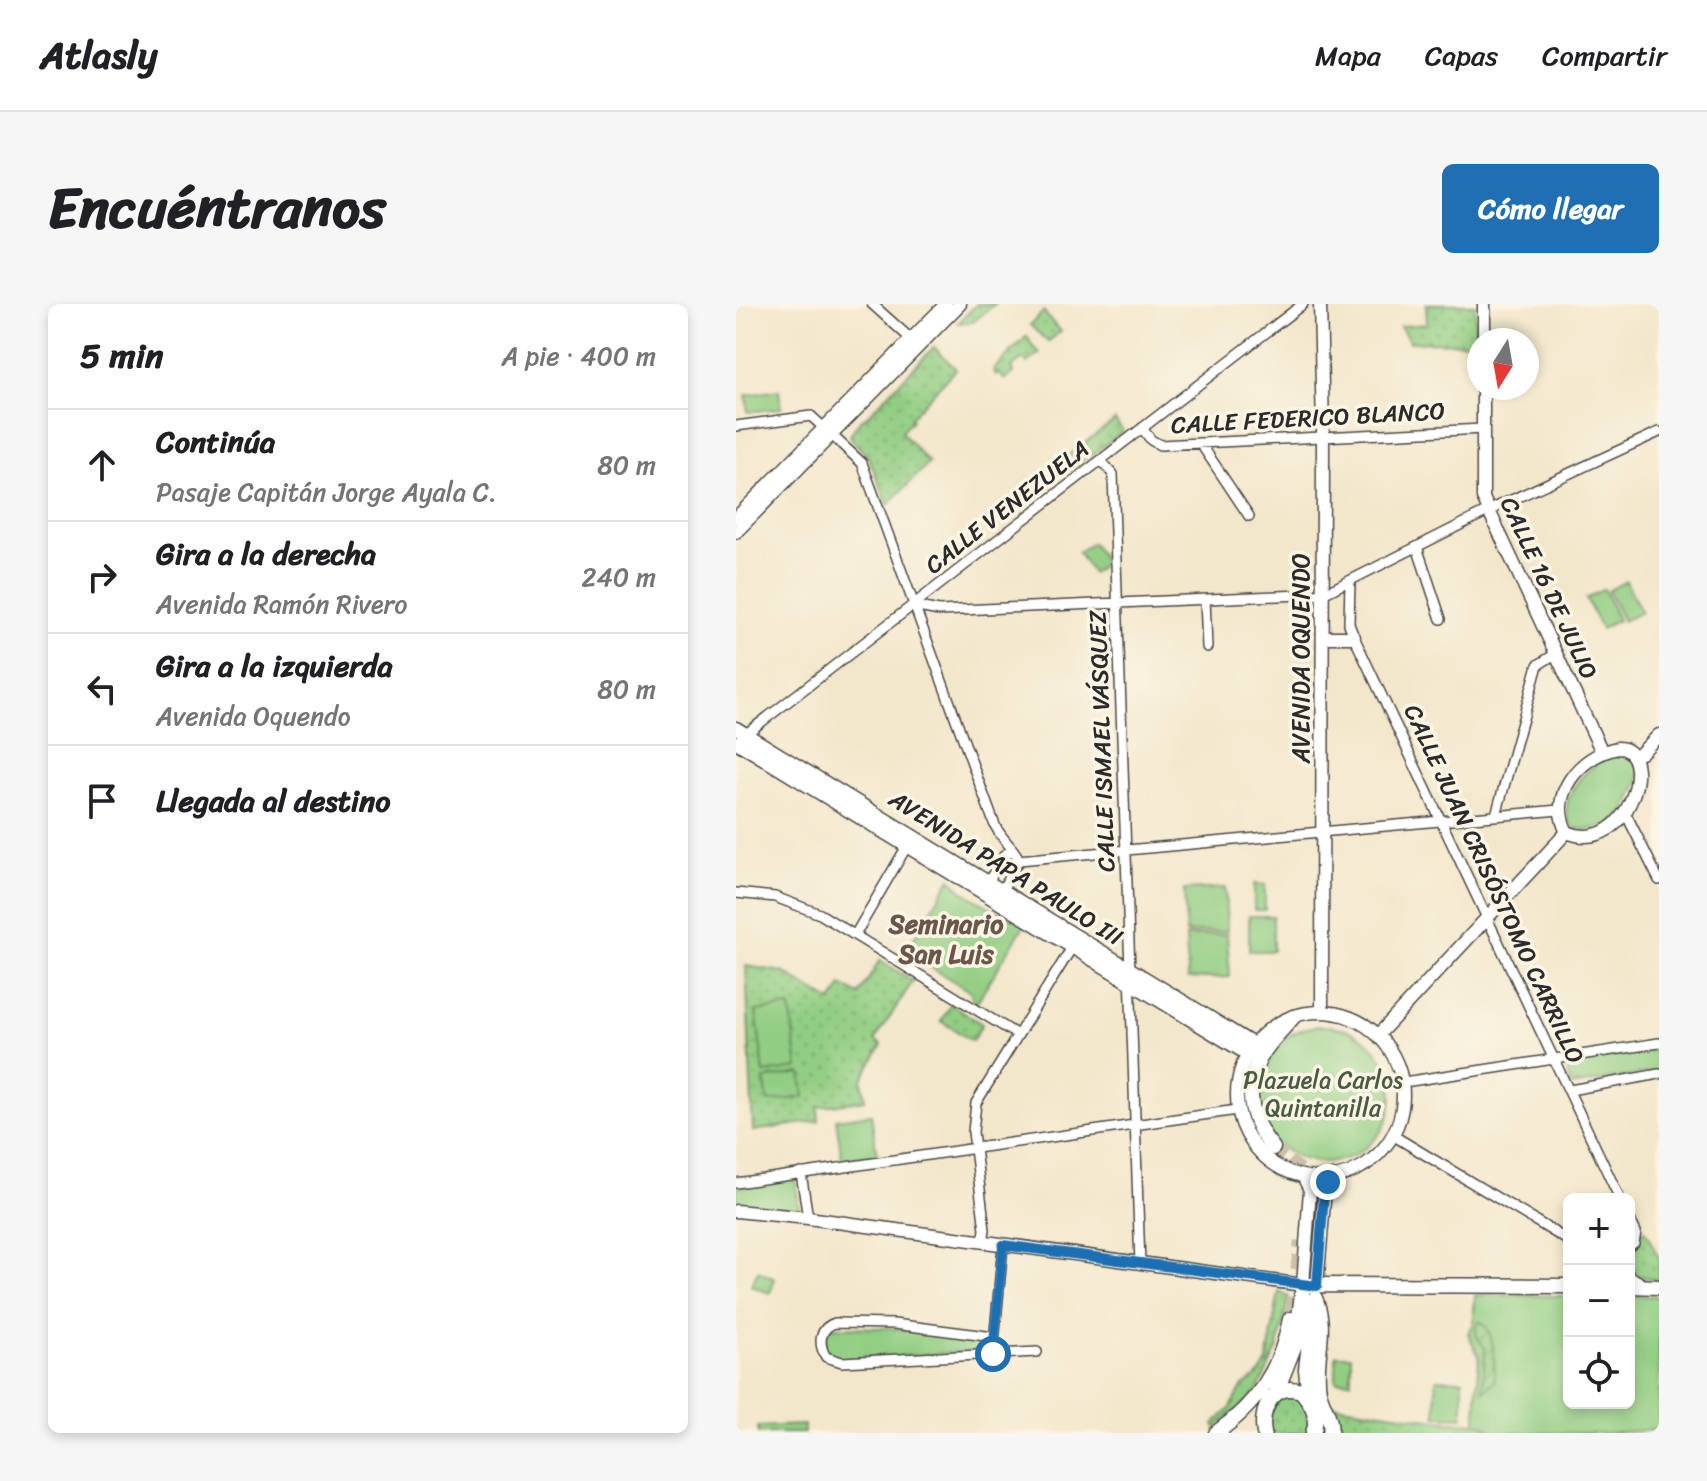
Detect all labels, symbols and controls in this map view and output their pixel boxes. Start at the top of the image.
text: Atlasly [40,22,158,89]
text: Mapa [1315,31,1381,80]
text: Capas [1425,31,1498,80]
text: Compartir [1542,31,1667,80]
text: Encuéntranos [48,159,386,258]
button: Cómo llegar [1442,164,1659,253]
text: 5 min [80,326,163,386]
north arrow [1467,328,1539,400]
text: A pie · 400 m [502,333,656,379]
street label: CALLE FEDERICO BLANCO [1170,390,1446,446]
text: Continúa [156,415,275,469]
street label: CALLE VENEZUELA [915,429,1099,585]
text: 80 m [597,442,656,488]
icon: ahead [80,443,124,487]
text: Pasaje Capitán Jorge Ayala C. [156,469,497,515]
street label: CALLE 16 DE JULIO [1488,490,1610,686]
text: Gira a la derecha [156,527,376,581]
street label: AVENIDA OQUENDO [1280,553,1322,764]
text: 240 m [582,554,656,600]
icon: right [80,555,124,599]
text: Avenida Ramón Rivero [156,581,407,627]
street label: CALLE ISMAEL VÁSQUEZ [1076,608,1128,873]
text: Gira a la izquierda [156,639,393,693]
text: 80 m [597,666,656,712]
icon: left [80,667,124,711]
text: Avenida Oquendo [156,693,351,739]
street label: CALLE JUAN CRISÓSTOMO CARRILLO [1392,697,1596,1071]
text: Llegada al destino [156,774,390,828]
street label: AVENIDA PAPA PAULO III [879,778,1132,957]
icon: arrive [80,779,124,823]
district label: Seminario San Luis [888,901,1004,977]
park label: Plazuela Carlos Quintanilla [1243,1059,1403,1129]
route end [1310,1164,1346,1200]
map controls [1563,1193,1635,1409]
button: + [1563,1193,1635,1265]
button: − [1563,1265,1635,1337]
route start [975,1336,1011,1372]
button: locate [1563,1337,1635,1409]

